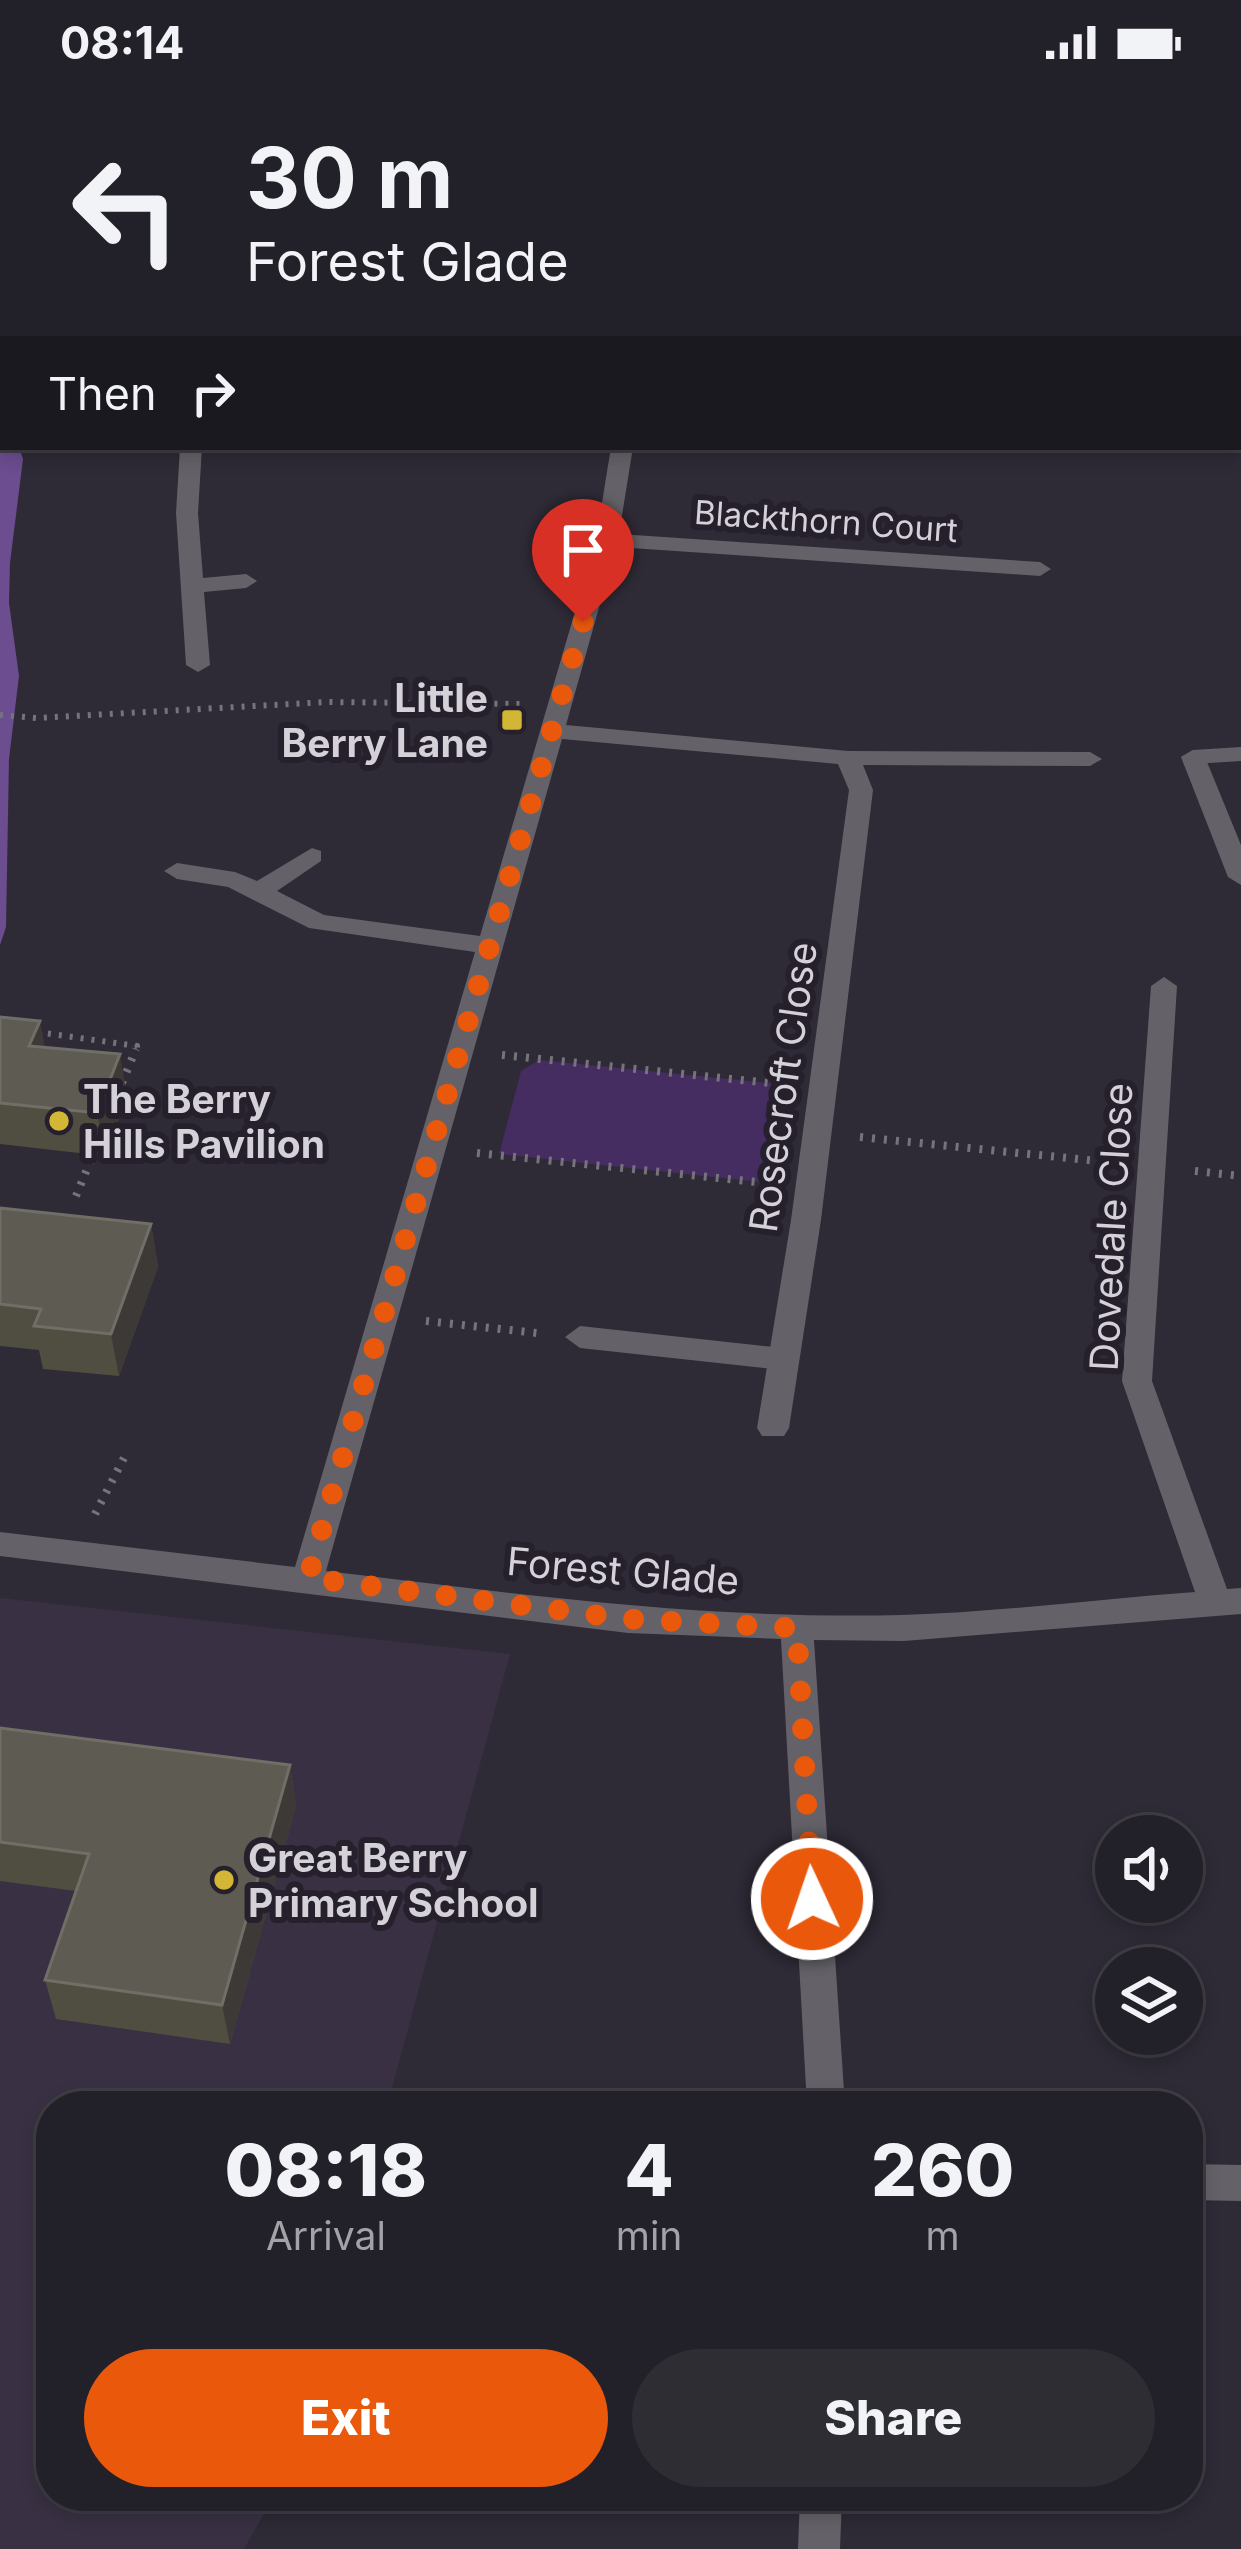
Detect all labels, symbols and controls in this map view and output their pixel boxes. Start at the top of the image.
text: 08:14 [60,15,185,70]
text: 30 m [246,127,453,228]
icon: left [48,132,204,288]
text: Forest Glade [246,229,569,294]
icon: right [180,360,246,426]
text: Then [48,366,156,421]
street label: Blackthorn Court [693,492,959,550]
pin [532,499,634,622]
icon: arrive [550,517,616,583]
place label: Little Berry Lane [281,674,488,766]
marker: Little Berry Lane [499,707,525,733]
street label: Rosecroft Close [739,939,826,1235]
place label: The Berry Hills Pavilion [83,1075,325,1167]
street label: Dovedale Close [1079,1082,1142,1372]
marker: The Berry Hills Pavilion [46,1108,72,1134]
street label: Forest Glade [505,1537,741,1604]
map controls [1095,1815,1203,2055]
button: sound [1095,1815,1203,1923]
place label: Great Berry Primary School [248,1834,539,1926]
position arrow [749,1836,875,1962]
marker: Great Berry Primary School [211,1867,237,1893]
button: layers [1095,1947,1203,2055]
text: 08:18 [225,2126,427,2213]
text: 4 [624,2126,674,2213]
text: 260 [871,2126,1014,2213]
text: Arrival [266,2212,386,2259]
text: min [616,2212,682,2259]
text: m [926,2212,960,2259]
button: Exit [84,2349,608,2487]
button: Share [632,2349,1155,2487]

